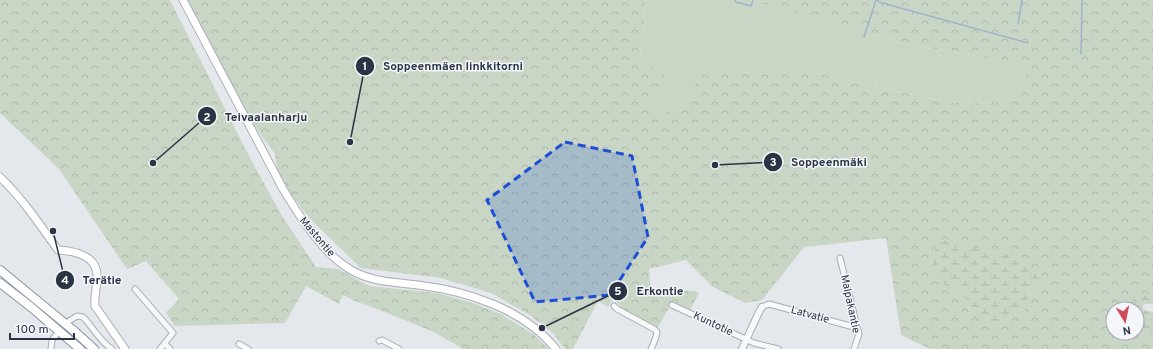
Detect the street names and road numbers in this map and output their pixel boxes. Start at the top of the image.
street label: Mastontie [296,214,338,260]
street label: Malpakantie [837,273,863,335]
street label: Latvatie [789,303,831,327]
street label: Kuntotie [691,309,735,339]

